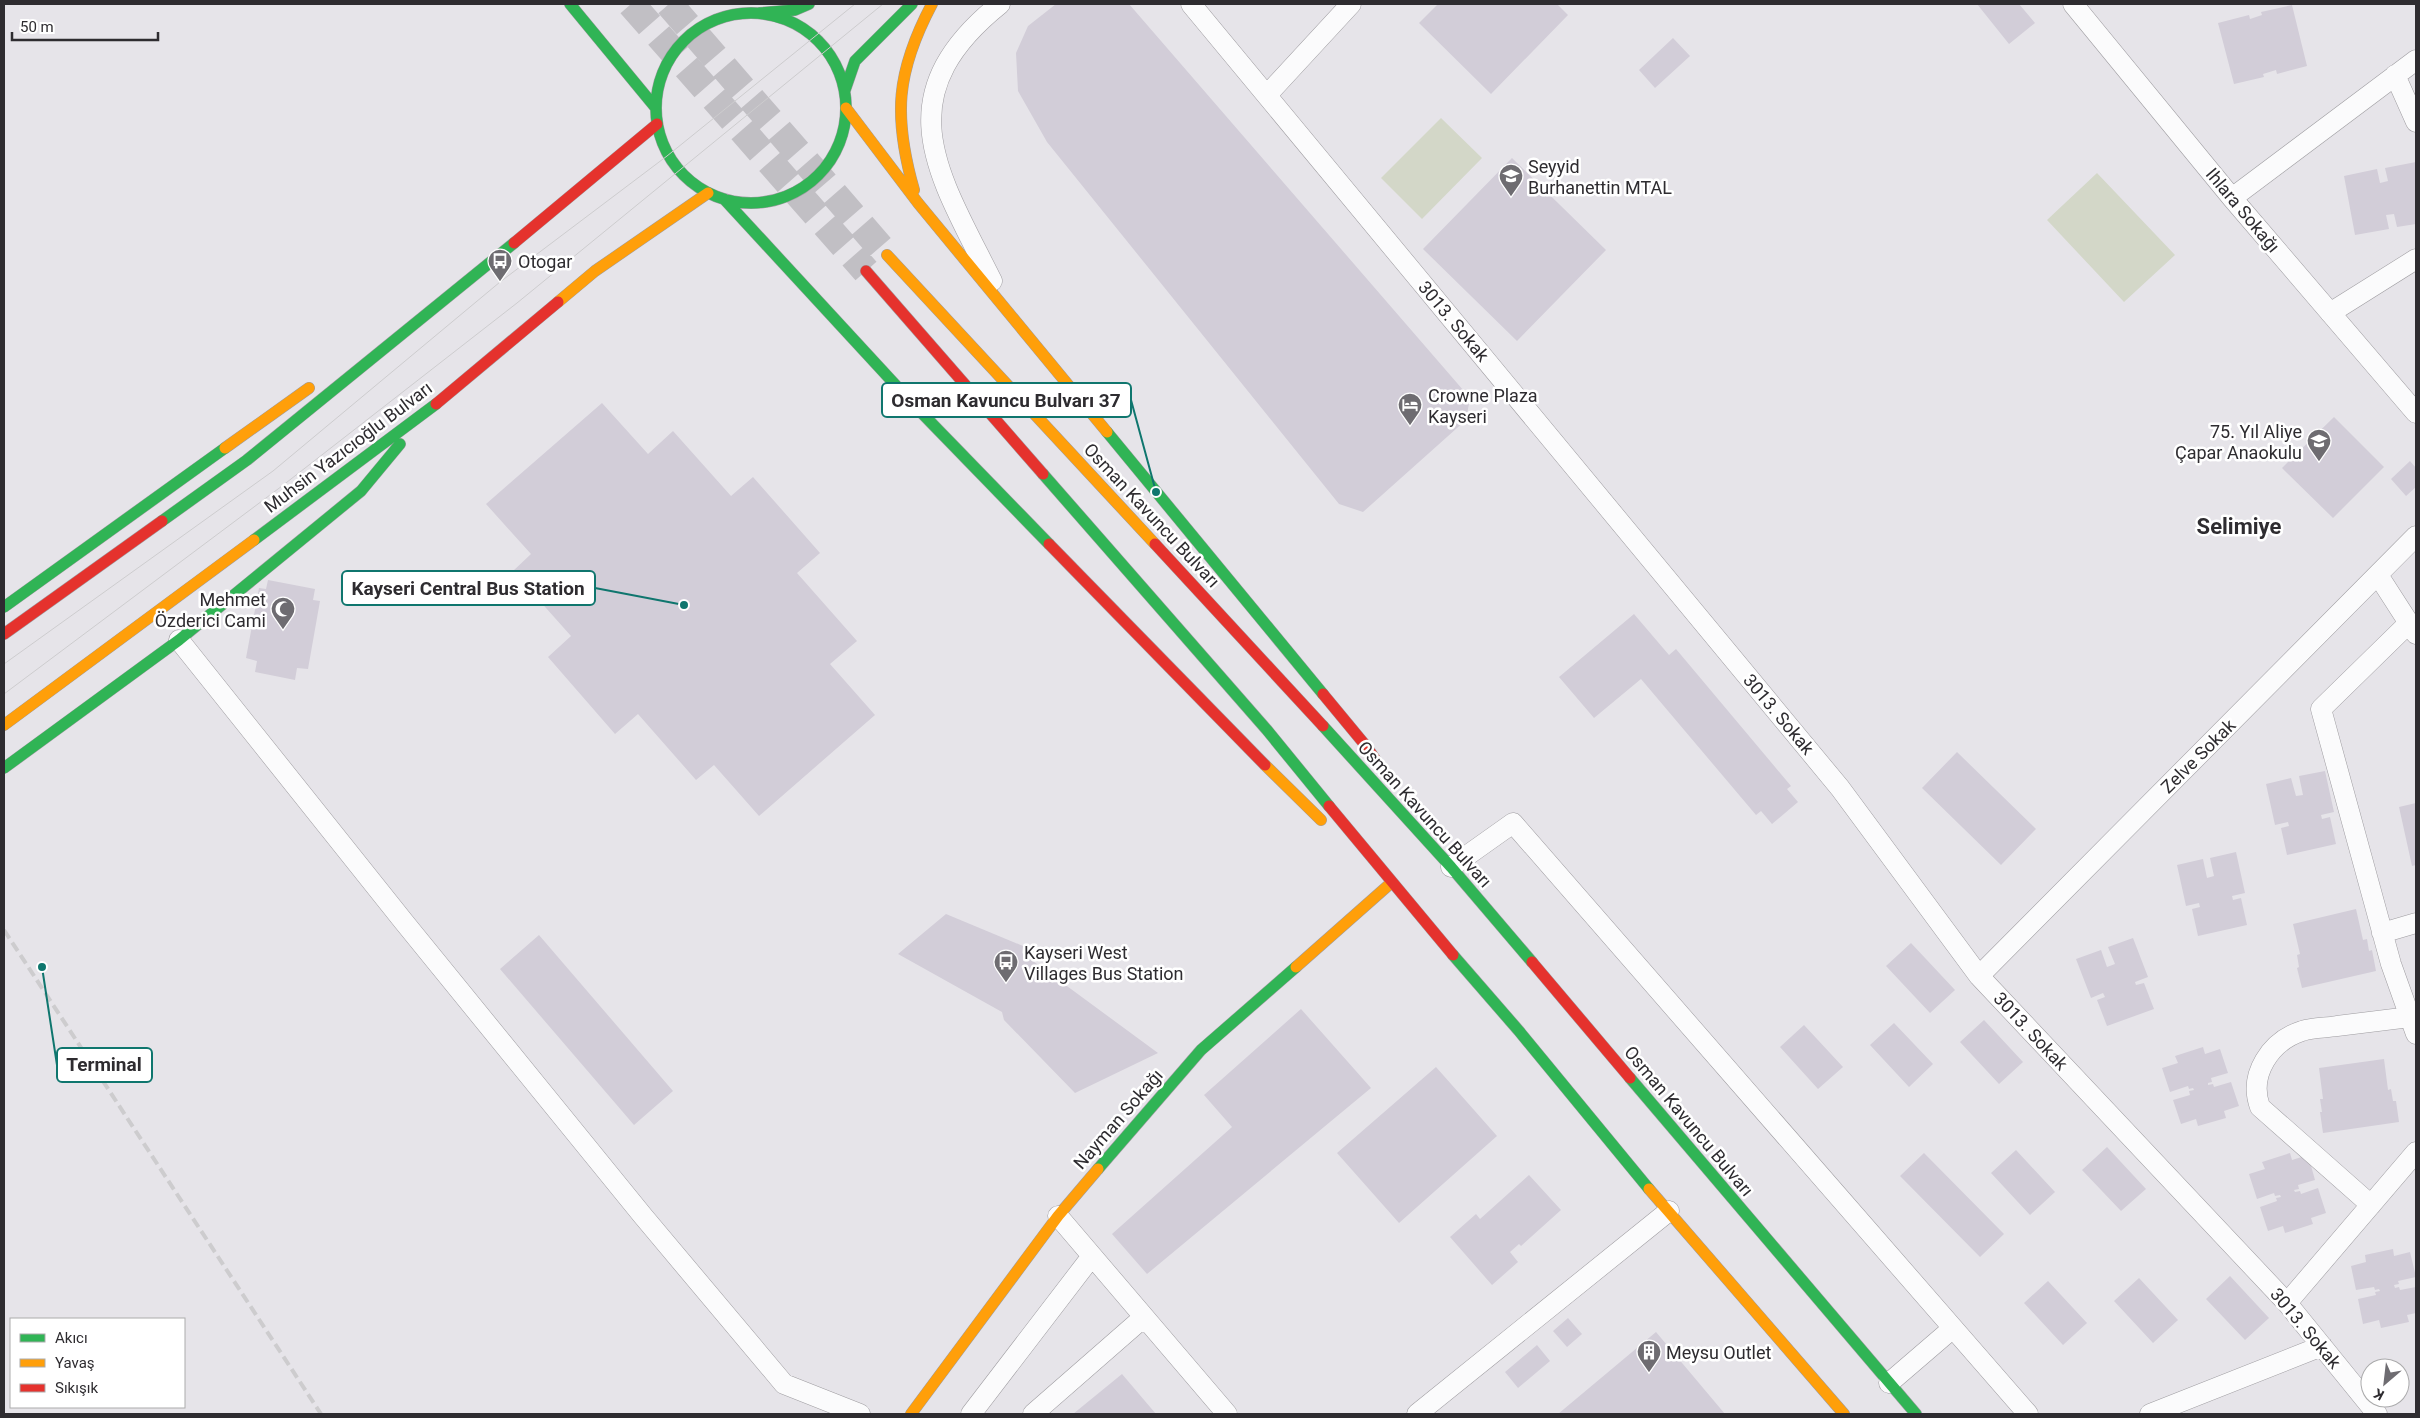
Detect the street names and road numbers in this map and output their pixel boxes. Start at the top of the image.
street label: Ihlara Sokağı [2202,164,2284,256]
street label: 3013. Sokak [1414,276,1494,366]
street label: Muhsin Yazıcıoğlu Bulvarı [260,377,436,517]
street label: Osman Kavuncu Bulvarı [1080,439,1224,591]
street label: 3013. Sokak [1739,669,1819,759]
street label: Zelve Sokak [2157,714,2240,797]
street label: Osman Kavuncu Bulvarı [1354,737,1496,891]
street label: 3013. Sokak [1990,988,2073,1075]
street label: Osman Kavuncu Bulvarı [1620,1042,1758,1200]
street label: Nayman Sokağı [1069,1065,1167,1173]
street label: 3013. Sokak [2266,1283,2346,1373]

